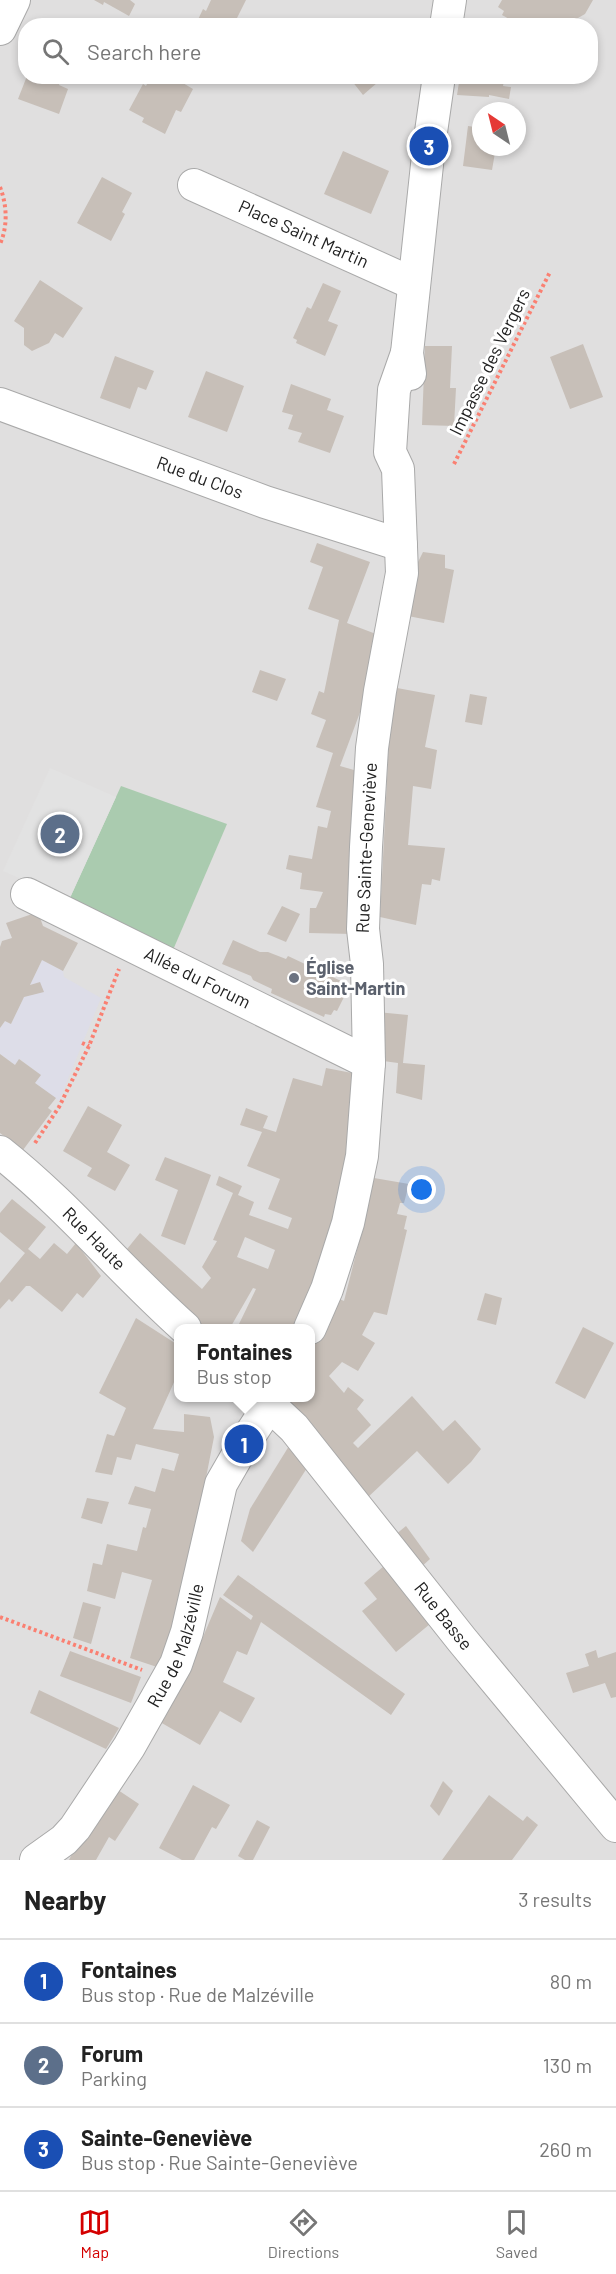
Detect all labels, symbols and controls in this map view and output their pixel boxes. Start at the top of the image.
search box [18,18,598,84]
icon: search [39,35,72,68]
text: Search here [87,38,201,64]
north arrow [472,102,526,156]
pin: 3 [410,124,448,168]
street label: Place Saint Martin [235,194,372,272]
street label: Impasse des Vergers [444,285,534,439]
street label: Rue du Clos [154,451,246,503]
street label: Rue Sainte-Geneviève [351,762,381,934]
pin: 2 [40,812,80,856]
street label: Allée du Forum [141,942,254,1013]
place label: Église Saint-Martin [306,956,405,999]
marker: Église Saint-Martin [287,971,301,985]
your location [407,1175,436,1204]
street label: Rue Haute [58,1202,131,1275]
popup [174,1324,315,1402]
text: Fontaines [197,1338,292,1364]
text: Bus stop [197,1364,272,1388]
pin: 1 [224,1422,264,1466]
street label: Rue Basse [410,1577,478,1654]
street label: Rue de Malzéville [142,1581,208,1711]
text: Nearby [24,1884,106,1915]
text: 3 results [518,1887,592,1911]
text: Fontaines [81,1956,177,1982]
text: 1 [40,1969,47,1993]
text: 80 m [550,1969,592,1993]
text: Bus stop · Rue de Malzéville [81,1982,314,2006]
text: Forum [81,2040,143,2066]
text: 2 [38,2053,49,2077]
text: 130 m [543,2053,592,2077]
text: Parking [81,2066,147,2090]
text: Sainte-Geneviève [81,2124,252,2150]
text: 3 [38,2137,49,2161]
text: 260 m [539,2137,592,2161]
text: Bus stop · Rue Sainte-Geneviève [81,2150,358,2174]
tab: Map [78,2206,111,2261]
tab: Directions [268,2206,339,2261]
tab: Saved [496,2206,538,2261]

